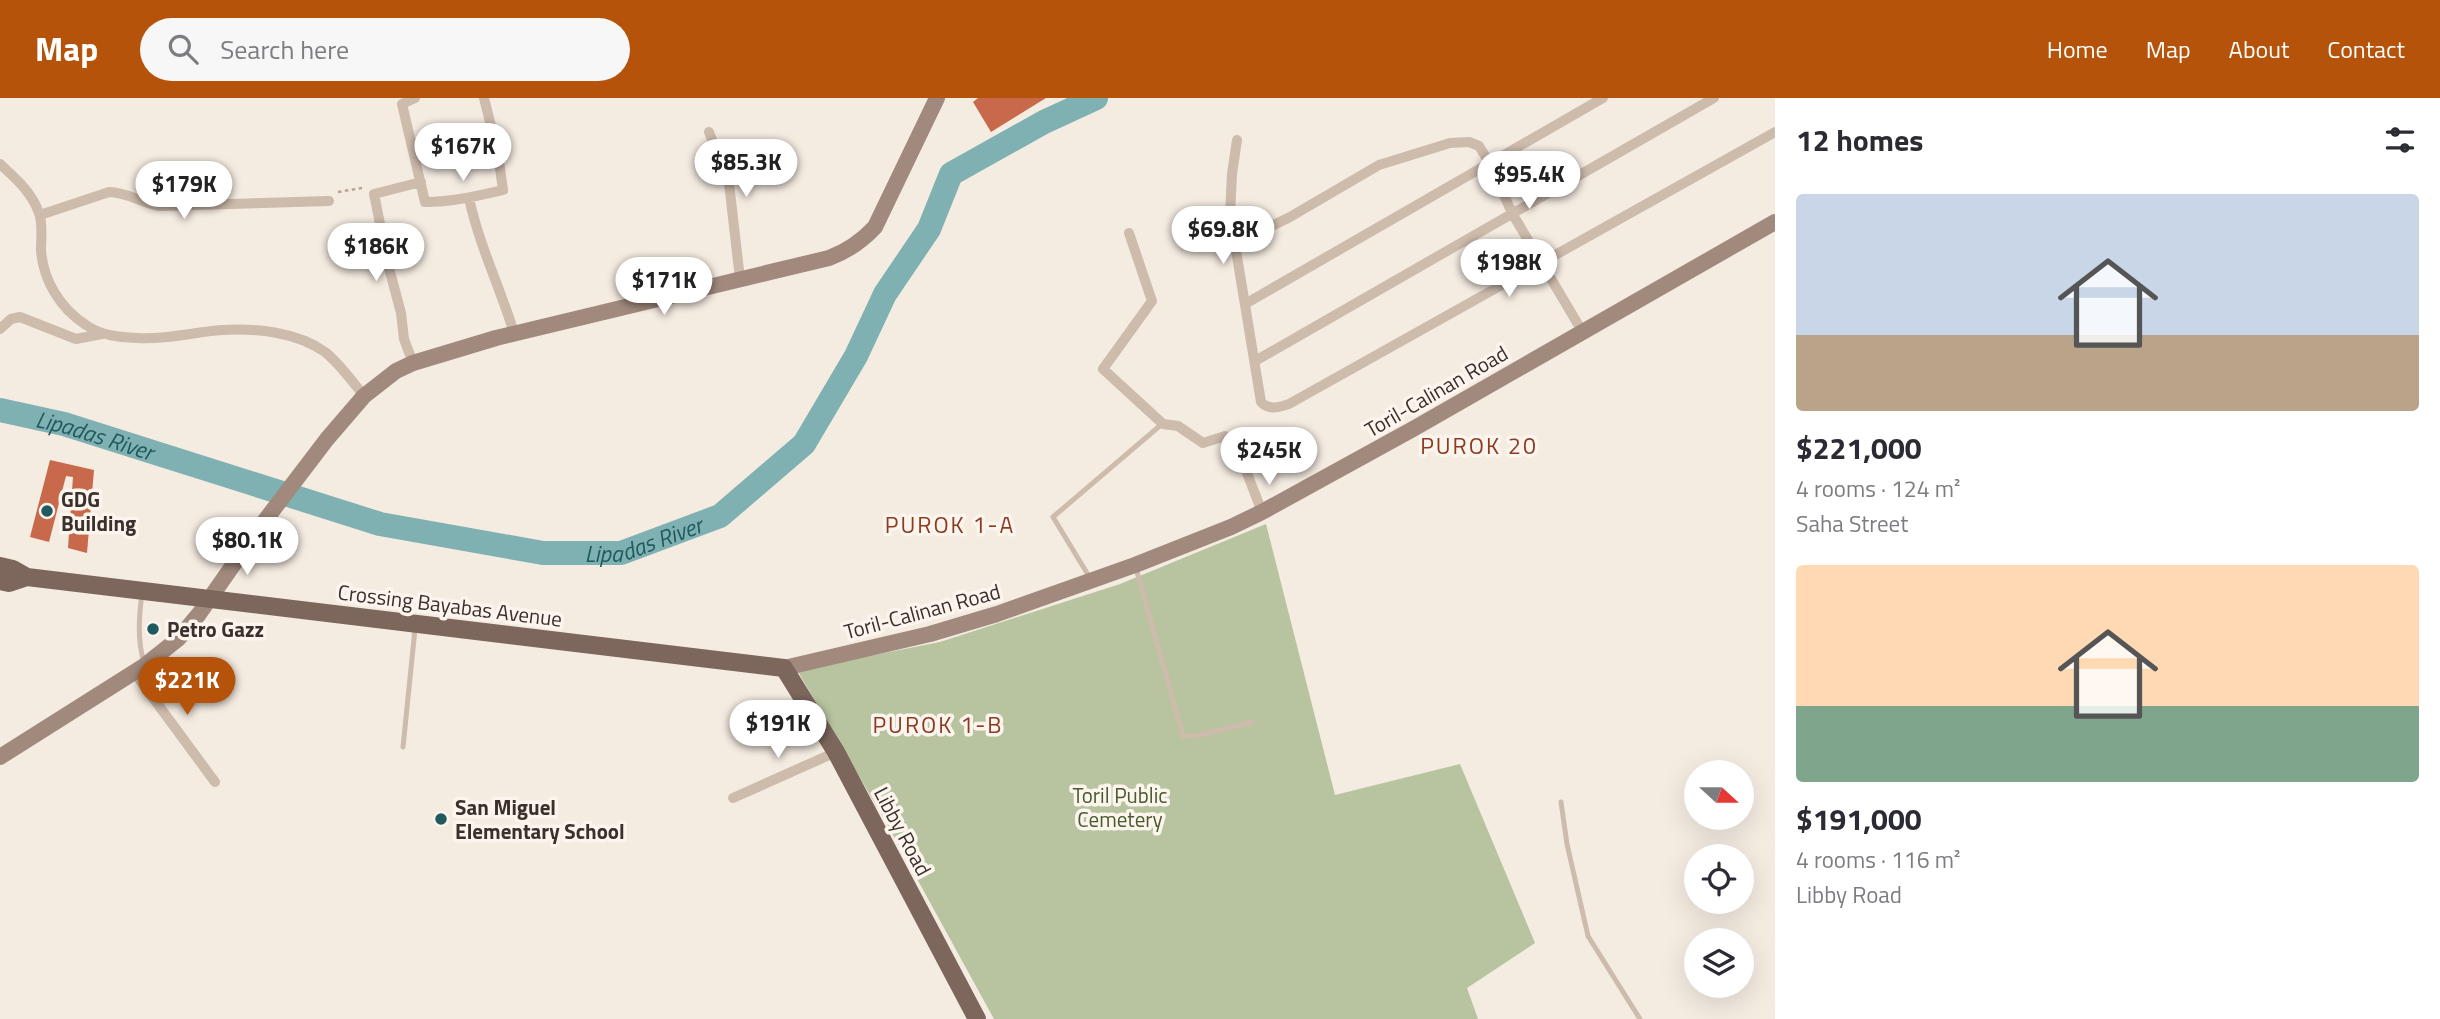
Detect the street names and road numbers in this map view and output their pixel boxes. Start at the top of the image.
street label: Toril-Calinan Road [1358,337,1514,445]
street label: Crossing Bayabas Avenue [336,575,564,635]
street label: Toril-Calinan Road [840,575,1004,647]
street label: Libby Road [866,781,940,881]

